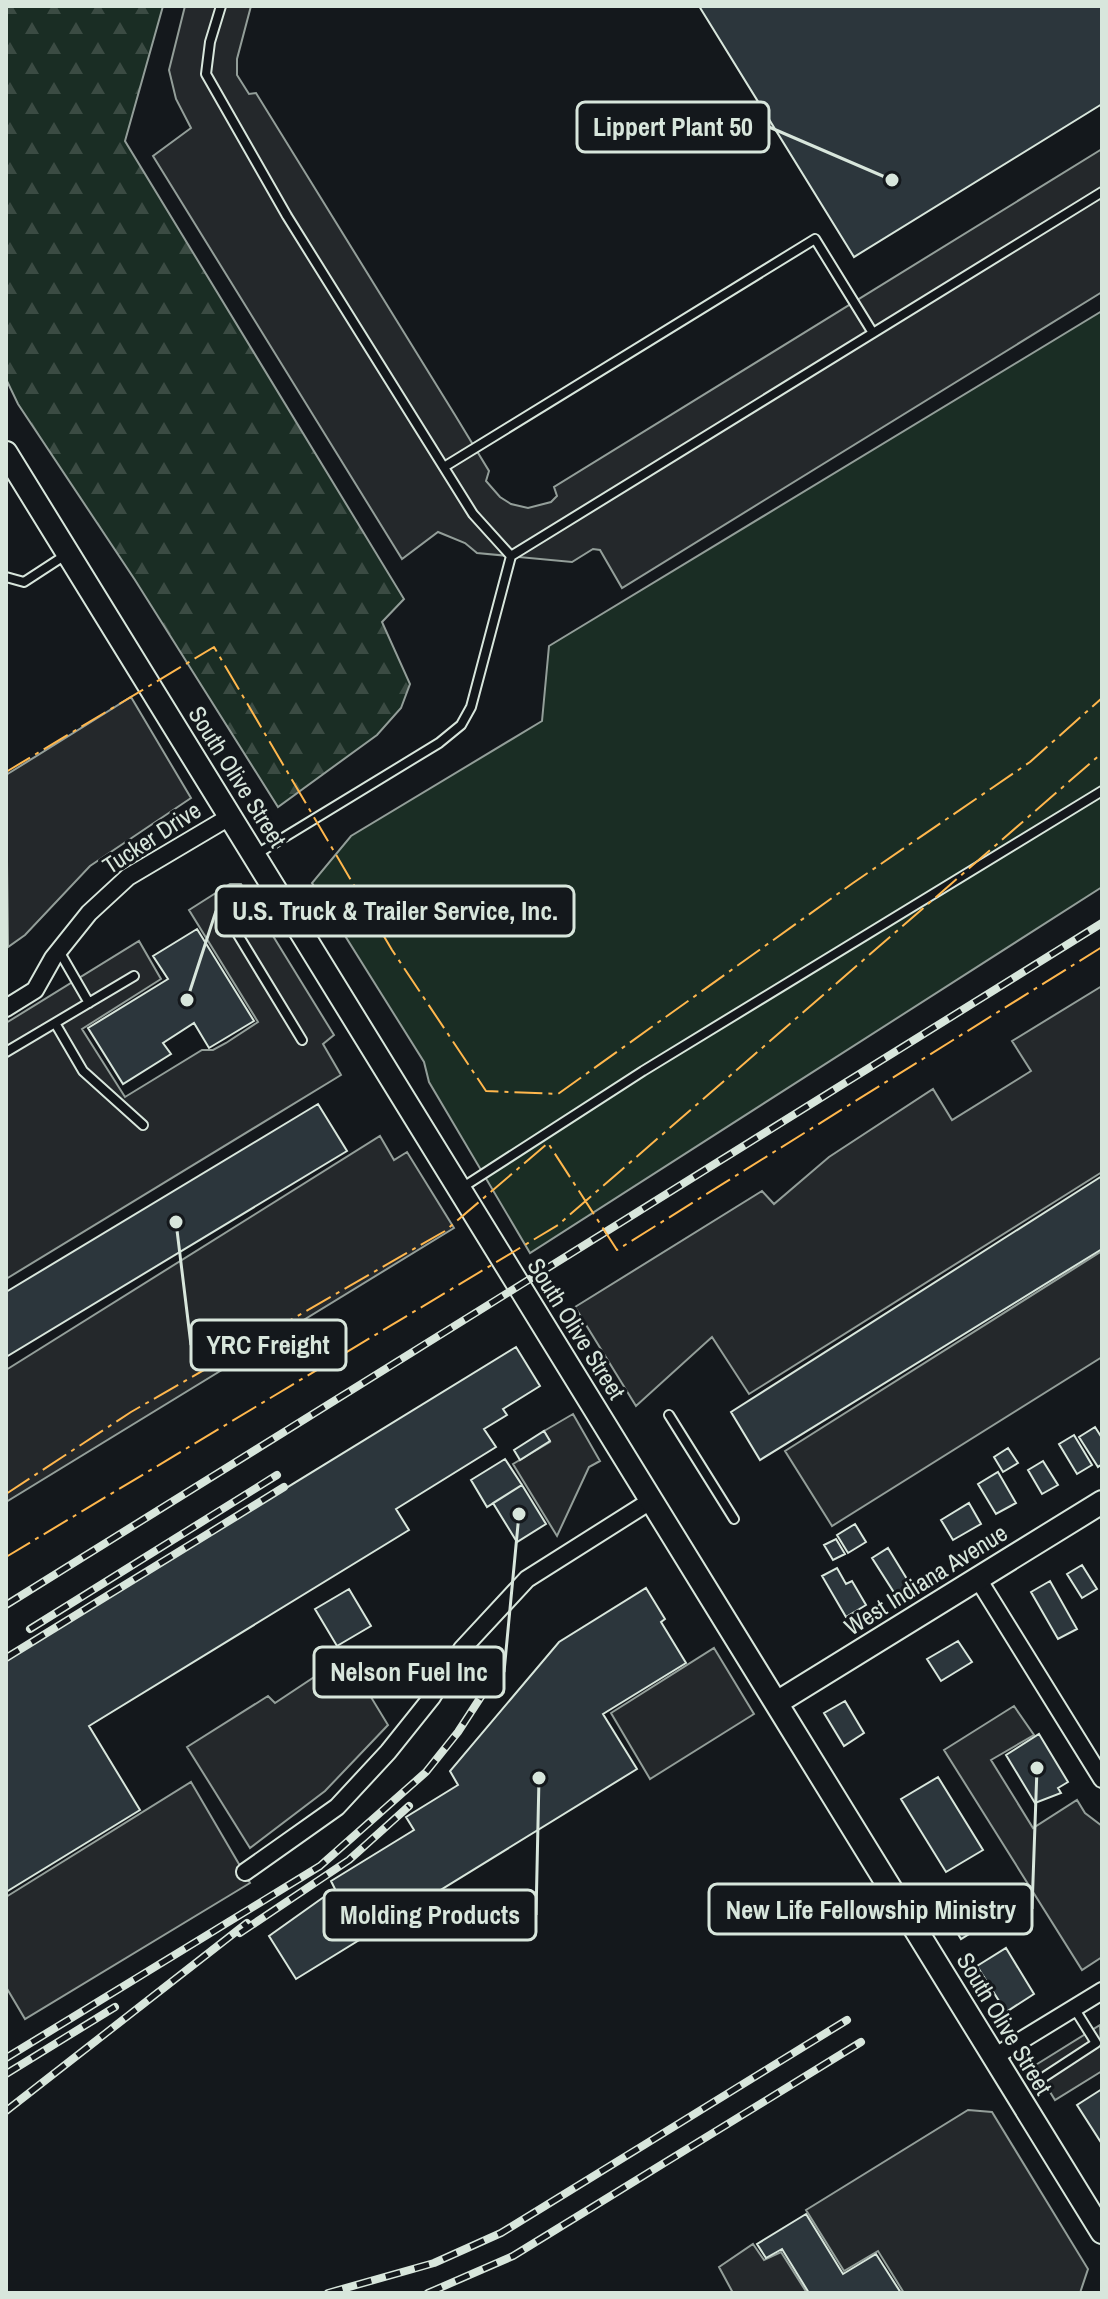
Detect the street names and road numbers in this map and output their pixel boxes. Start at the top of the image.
street label: South Olive Street [182,700,294,854]
street label: Tucker Drive [96,794,207,881]
street label: South Olive Street [521,1252,633,1406]
street label: West Indiana Avenue [838,1516,1013,1642]
street label: South Olive Street [950,1946,1060,2101]

